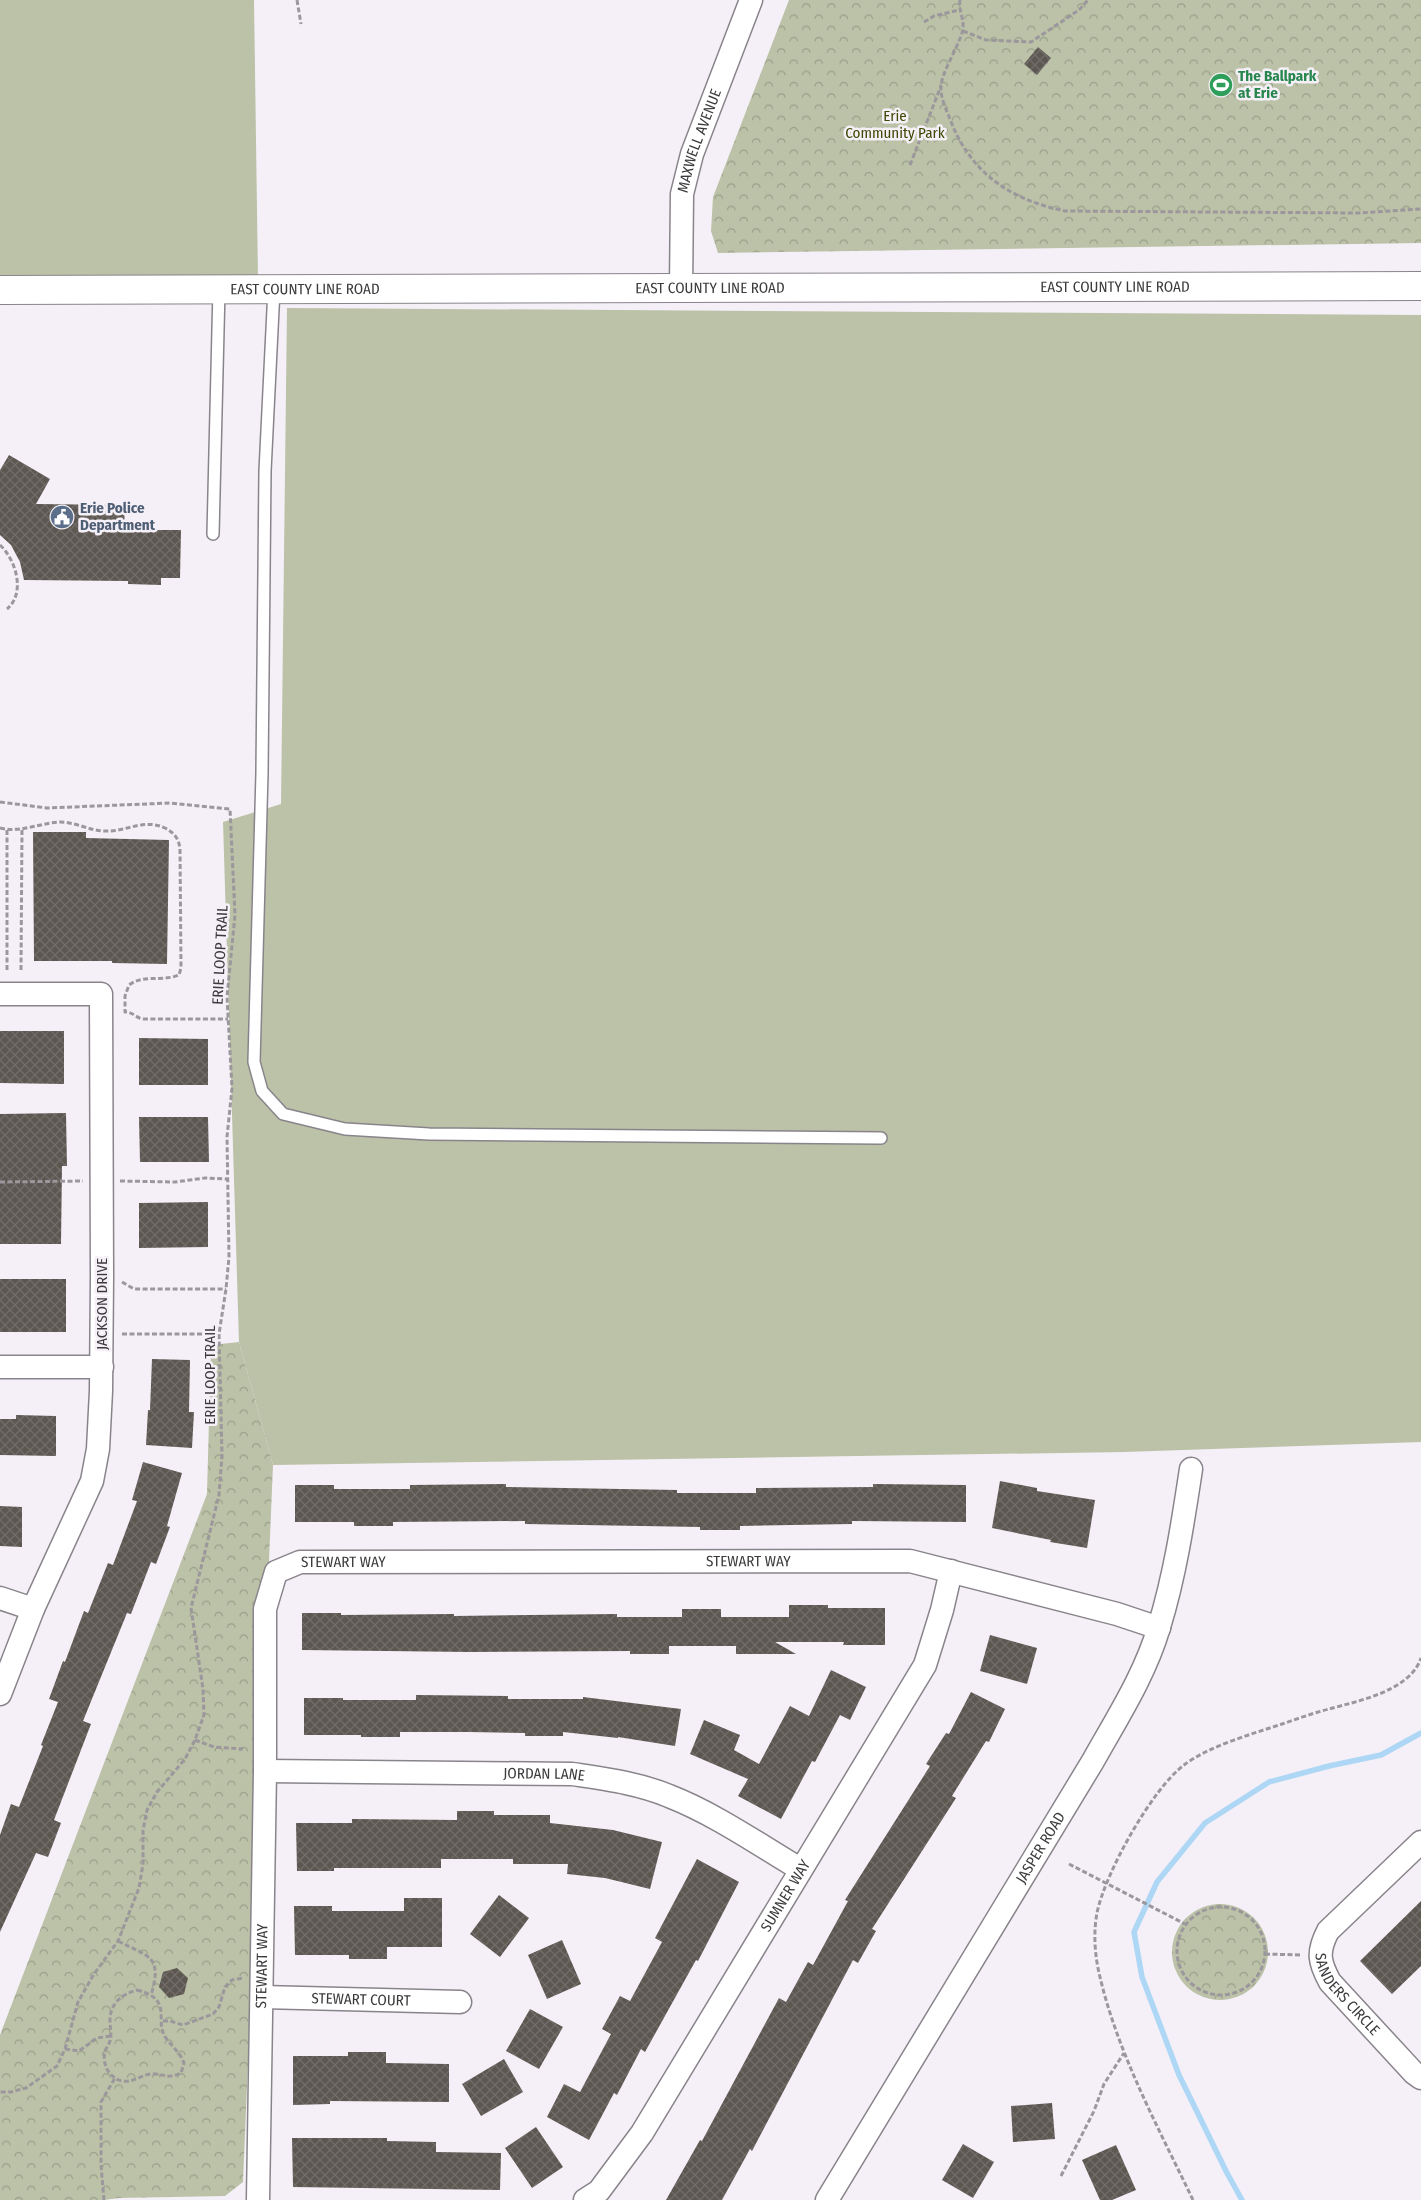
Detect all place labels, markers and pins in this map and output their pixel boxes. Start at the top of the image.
place label: The Ballpark at Erie [1238,67,1317,102]
sports icon: The Ballpark at Erie [1208,72,1234,98]
place label: Erie Police Department [80,499,156,534]
public building icon: Erie Police Department [49,504,75,530]

